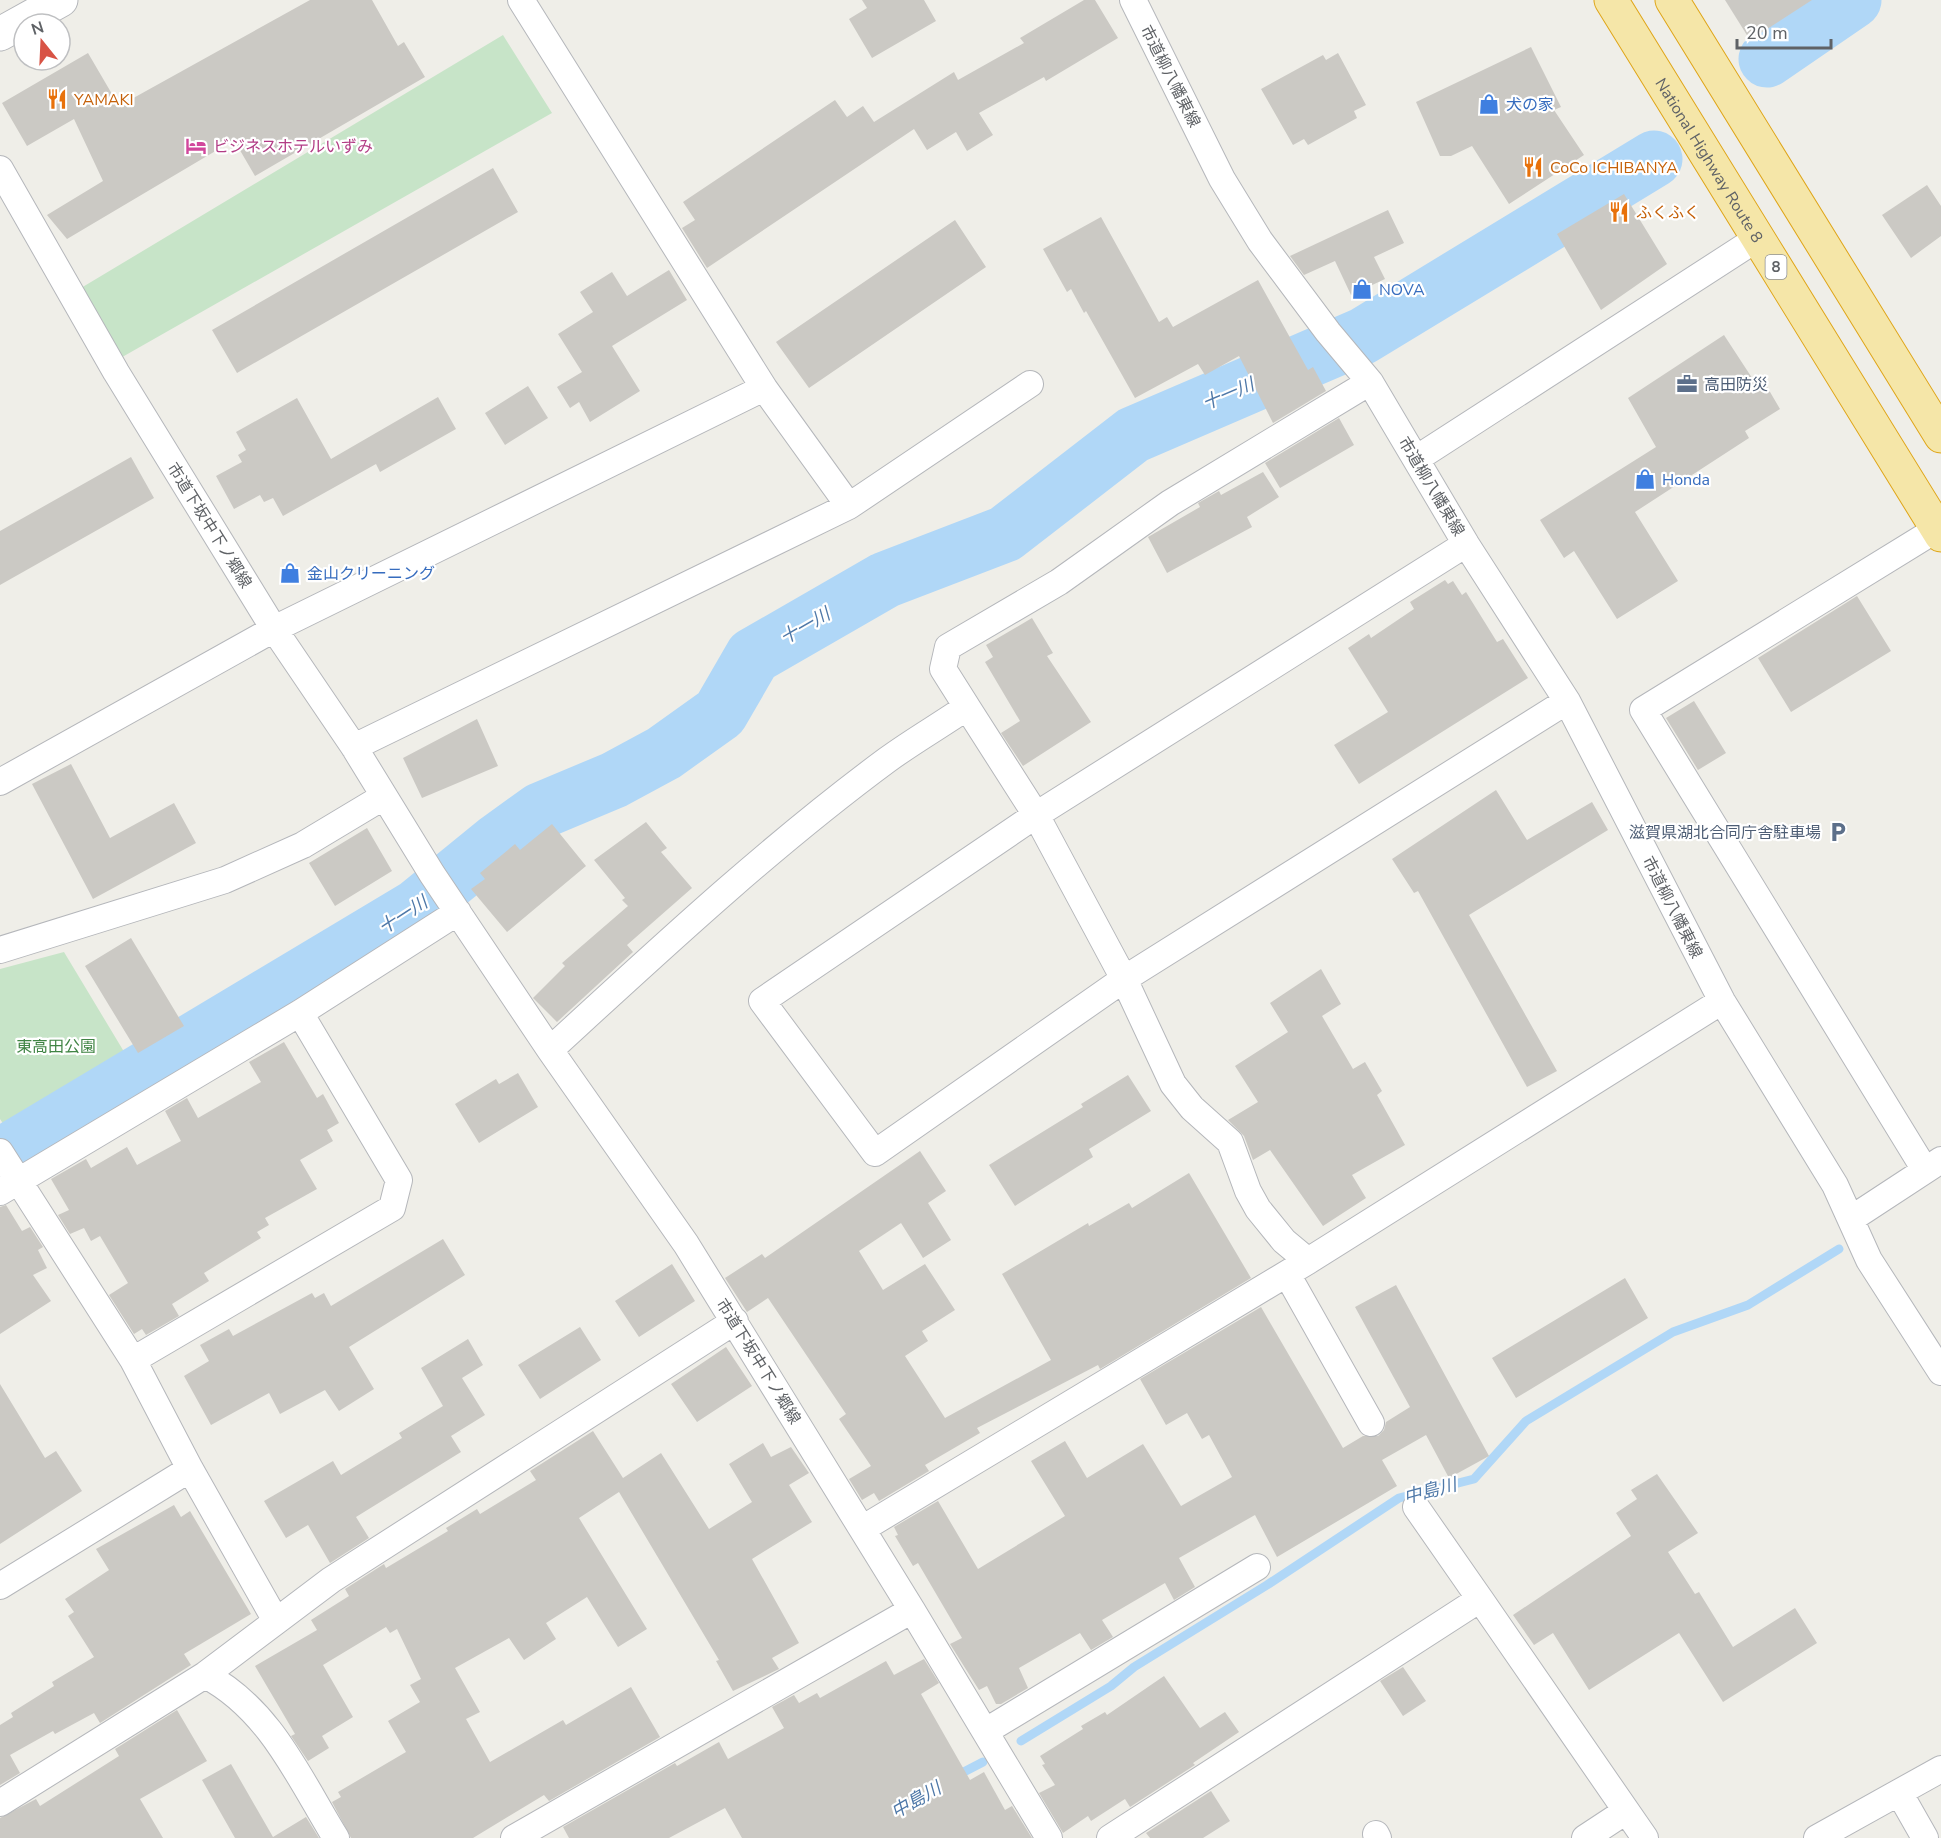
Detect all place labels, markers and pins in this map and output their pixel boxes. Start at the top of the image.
restaurant icon: YAMAKI [45,87,69,111]
place label: YAMAKI [73,89,134,111]
shop icon: 犬の家 [1477,92,1501,116]
place label: 犬の家 [1506,94,1554,116]
hotel icon: ビジネスホテルいずみ [184,134,208,158]
place label: ビジネスホテルいずみ [213,136,373,158]
restaurant icon: CoCo ICHIBANYA [1521,155,1545,179]
place label: CoCo ICHIBANYA [1550,157,1678,179]
restaurant icon: ふくふく [1607,200,1631,224]
place label: ふくふく [1636,202,1700,224]
shop icon: NOVA [1350,277,1374,301]
place label: NOVA [1379,279,1425,301]
office icon: 高田防災 [1675,372,1699,396]
place label: 高田防災 [1704,374,1768,396]
shop icon: Honda [1633,467,1657,491]
place label: Honda [1662,469,1710,491]
shop icon: 金山クリーニング [278,561,302,585]
place label: 金山クリーニング [307,563,435,585]
parking icon: 滋賀県湖北合同庁舎駐車場 [1826,820,1850,844]
place label: 滋賀県湖北合同庁舎駐車場 [1629,822,1821,844]

